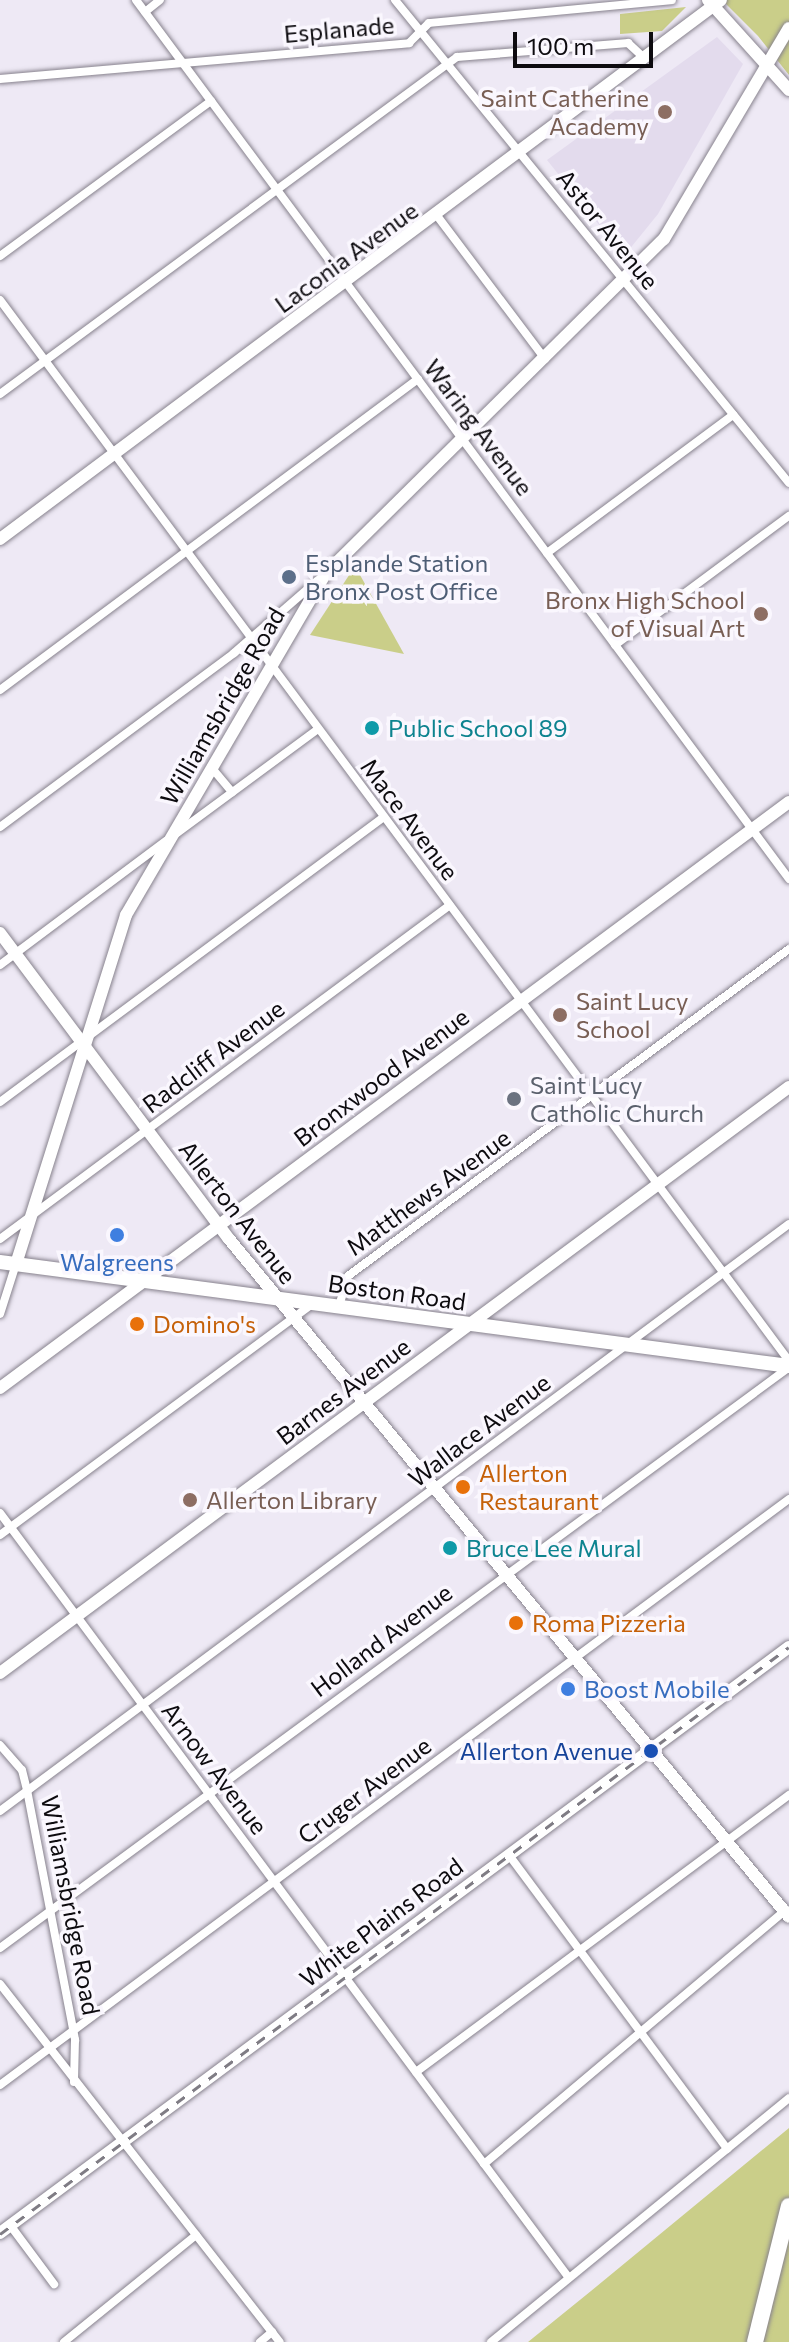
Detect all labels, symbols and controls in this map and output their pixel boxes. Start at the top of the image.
street label: Esplanade [283,10,395,48]
scale bar [517,16,657,66]
text: 100 m [527,31,594,60]
place label: Saint Catherine Academy [481,84,649,140]
marker: Saint Catherine Academy [656,103,674,121]
street label: Astor Avenue [551,163,665,295]
street label: Laconia Avenue [269,196,423,318]
street label: Waring Avenue [418,353,540,501]
place label: Esplande Station Bronx Post Office [305,549,498,605]
marker: Esplande Station Bronx Post Office [280,568,298,586]
place label: Bronx High School of Visual Art [545,586,745,642]
street label: Williamsbridge Road [154,602,290,810]
marker: Bronx High School of Visual Art [752,605,770,623]
place label: Public School 89 [388,714,568,742]
marker: Public School 89 [363,719,381,737]
street label: Mace Avenue [355,753,465,885]
place label: Saint Lucy School [576,987,688,1043]
street label: Radcliff Avenue [137,993,289,1119]
street label: Bronxwood Avenue [288,1002,474,1152]
marker: Saint Lucy School [551,1006,569,1024]
place label: Saint Lucy Catholic Church [530,1071,704,1127]
marker: Saint Lucy Catholic Church [505,1090,523,1108]
street label: Matthews Avenue [340,1123,516,1261]
street label: Allerton Avenue [173,1135,303,1289]
marker: Walgreens [108,1226,126,1244]
place label: Walgreens [60,1248,174,1276]
street label: Boston Road [326,1268,468,1316]
place label: Domino's [153,1310,256,1338]
marker: Domino's [128,1315,146,1333]
street label: Barnes Avenue [271,1331,415,1451]
street label: Wallace Avenue [403,1367,555,1493]
place label: Allerton Restaurant [479,1459,599,1515]
marker: Allerton Restaurant [454,1478,472,1496]
place label: Allerton Library [206,1486,377,1514]
marker: Allerton Library [181,1491,199,1509]
place label: Bruce Lee Mural [466,1534,642,1562]
marker: Bruce Lee Mural [441,1539,459,1557]
street label: Holland Avenue [305,1578,457,1702]
place label: Roma Pizzeria [532,1609,686,1637]
marker: Roma Pizzeria [507,1614,525,1632]
place label: Boost Mobile [584,1675,730,1703]
marker: Boost Mobile [559,1680,577,1698]
street label: Arnow Avenue [156,1696,274,1840]
street label: Cruger Avenue [292,1731,436,1849]
place label: Allerton Avenue [460,1737,633,1765]
marker: Allerton Avenue [640,1740,662,1762]
street label: Williamsbridge Road [36,1793,106,2017]
street label: White Plains Road [294,1851,468,1993]

